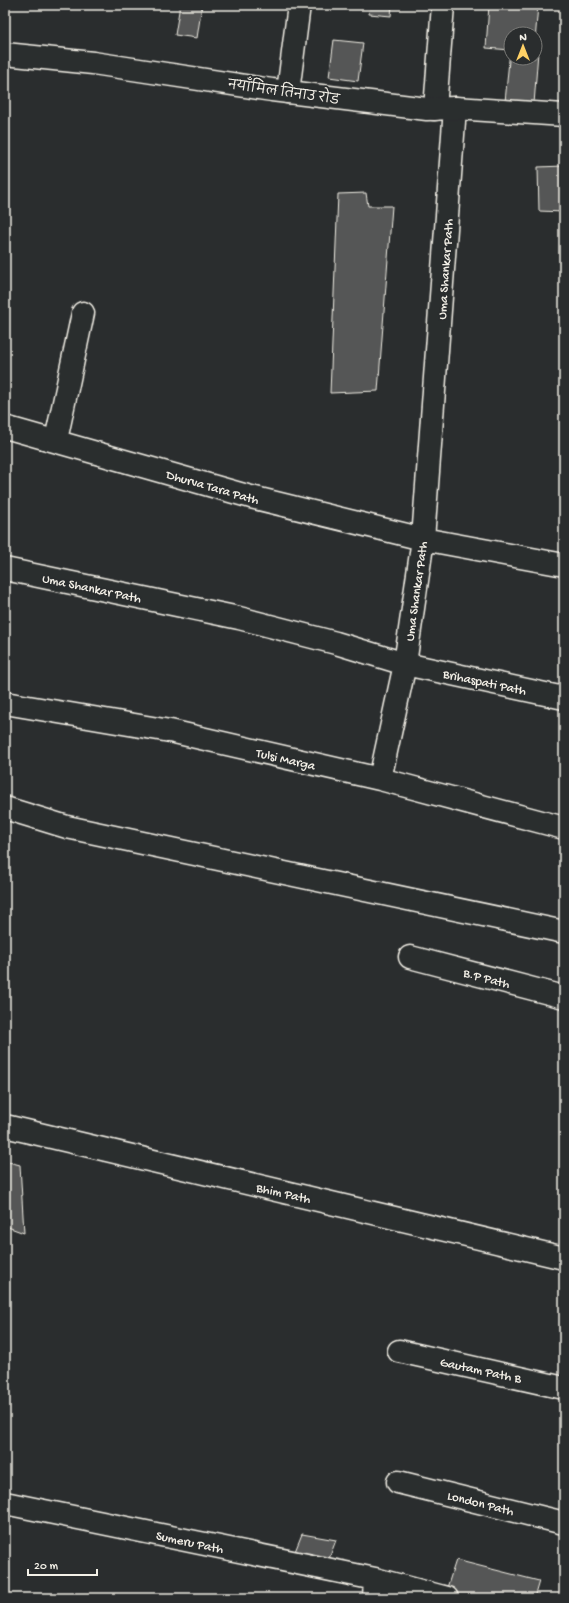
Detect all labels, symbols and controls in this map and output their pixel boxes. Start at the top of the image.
north arrow [503,26,543,66]
text: N [519,32,527,44]
street label: नयाँमिल तिनाउ रोड [226,73,342,109]
street label: Uma Shankar Path [435,218,457,320]
street label: Dhurva Tara Path [163,468,261,509]
street label: Uma Shankar Path [403,540,432,642]
street label: Uma Shankar Path [41,572,142,607]
street label: Brihaspati Path [441,667,527,700]
street label: Tulsi Marga [253,746,317,775]
street label: B.P Path [460,966,511,993]
street label: Bhim Path [254,1181,312,1208]
street label: Gautam Path B [438,1356,523,1387]
street label: London Path [446,1489,515,1520]
street label: Sumeru Path [154,1529,225,1558]
scale bar [28,1551,97,1577]
text: 20 m [34,1560,59,1574]

